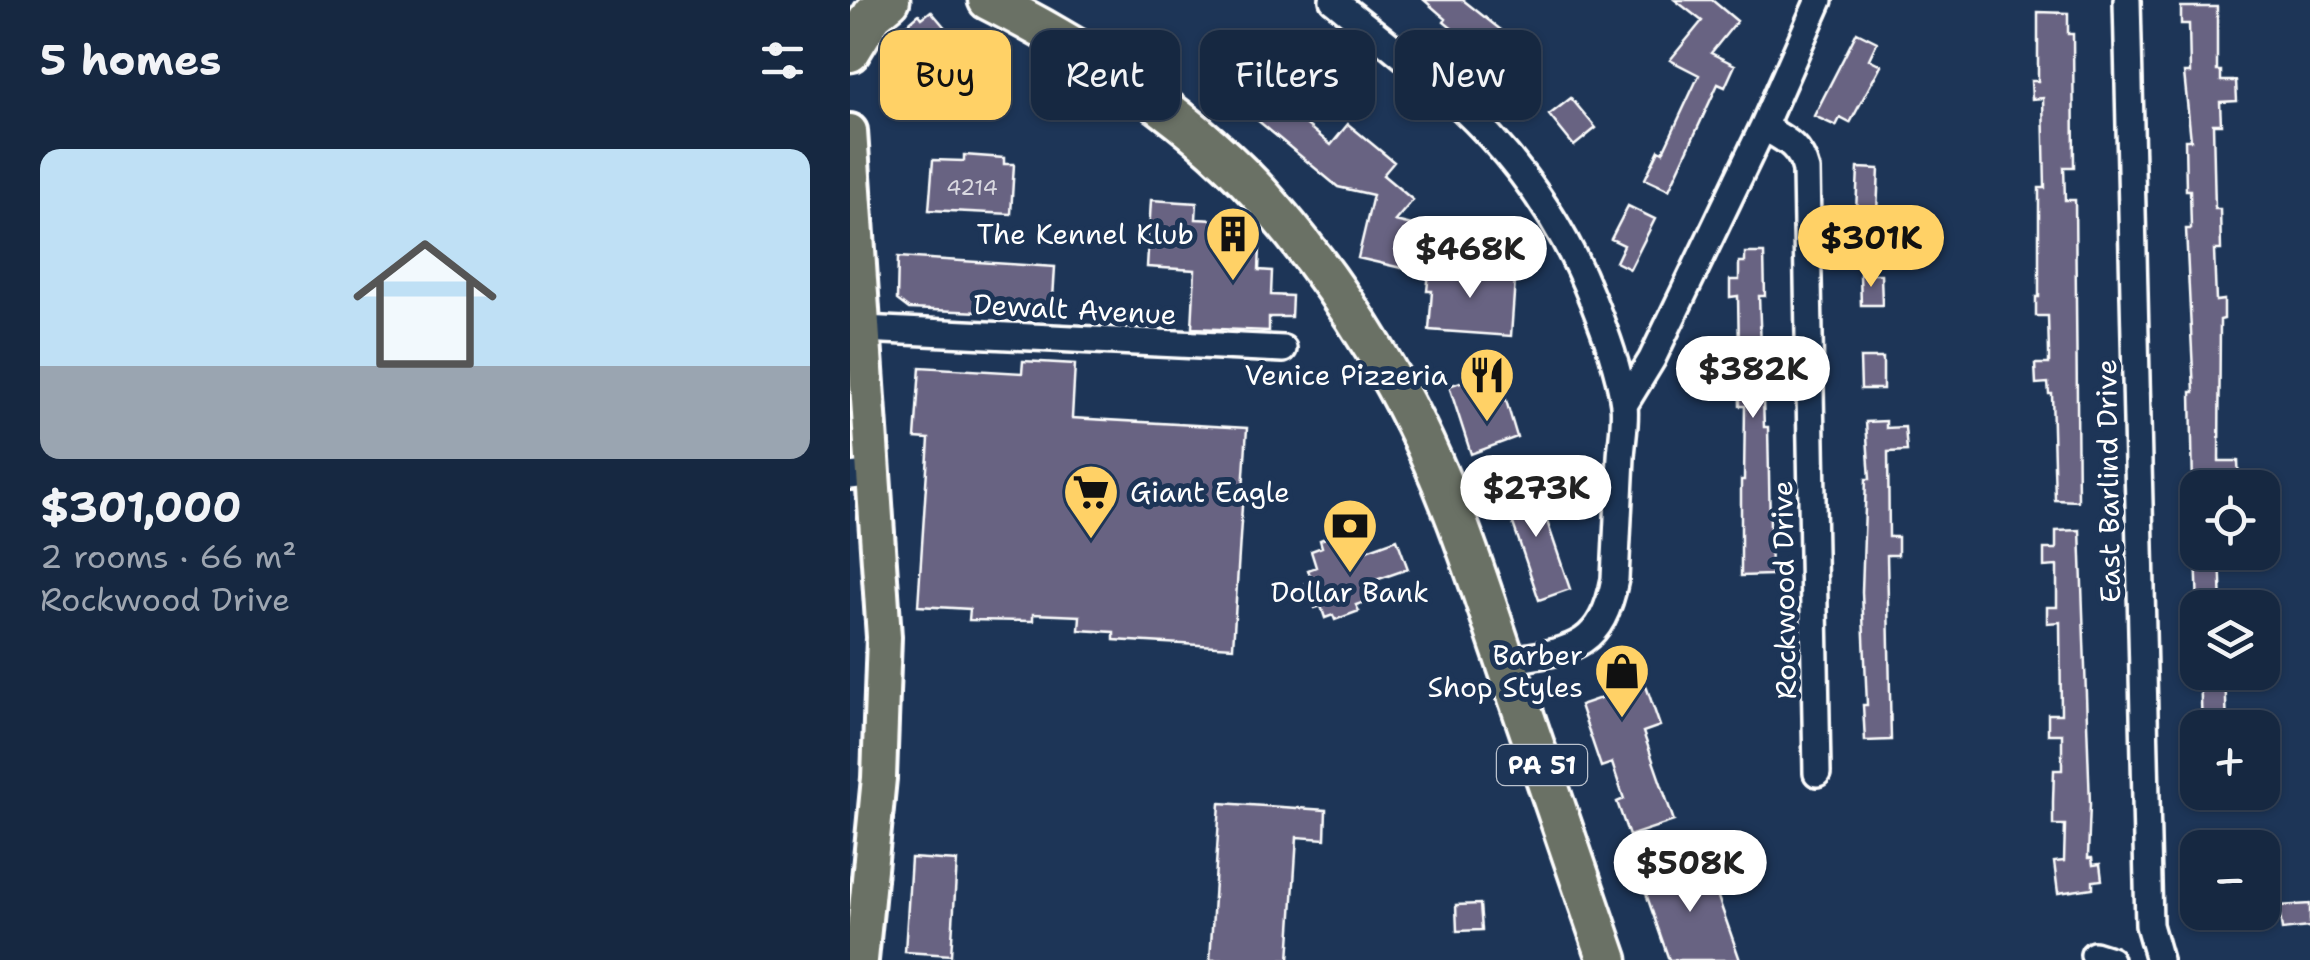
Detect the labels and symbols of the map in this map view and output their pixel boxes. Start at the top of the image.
house number: 4214 [946,173,998,202]
building icon: The Kennel Klub [1203,204,1263,283]
pin: $301K [1801,205,1941,290]
place label: The Kennel Klub [977,215,1194,253]
pin: $468K [1400,216,1540,301]
street label: Dewalt Avenue [972,285,1178,333]
pin: $382K [1683,336,1823,421]
restaurant icon: Venice Pizzeria [1457,345,1517,424]
place label: Venice Pizzeria [1245,356,1448,394]
street label: East Barlind Drive [2087,359,2129,603]
pin: $273K [1466,455,1606,540]
supermarket icon: Giant Eagle [1061,462,1121,541]
place label: Giant Eagle [1130,473,1290,511]
street label: Rockwood Drive [1763,480,1805,700]
bank icon: Dollar Bank [1320,496,1380,575]
place label: Dollar Bank [1271,573,1429,611]
place label: Barber Shop Styles [1428,636,1583,706]
shop icon: Barber Shop Styles [1592,641,1652,720]
road number: PA 51 [1497,745,1587,785]
pin: $508K [1620,830,1760,915]

